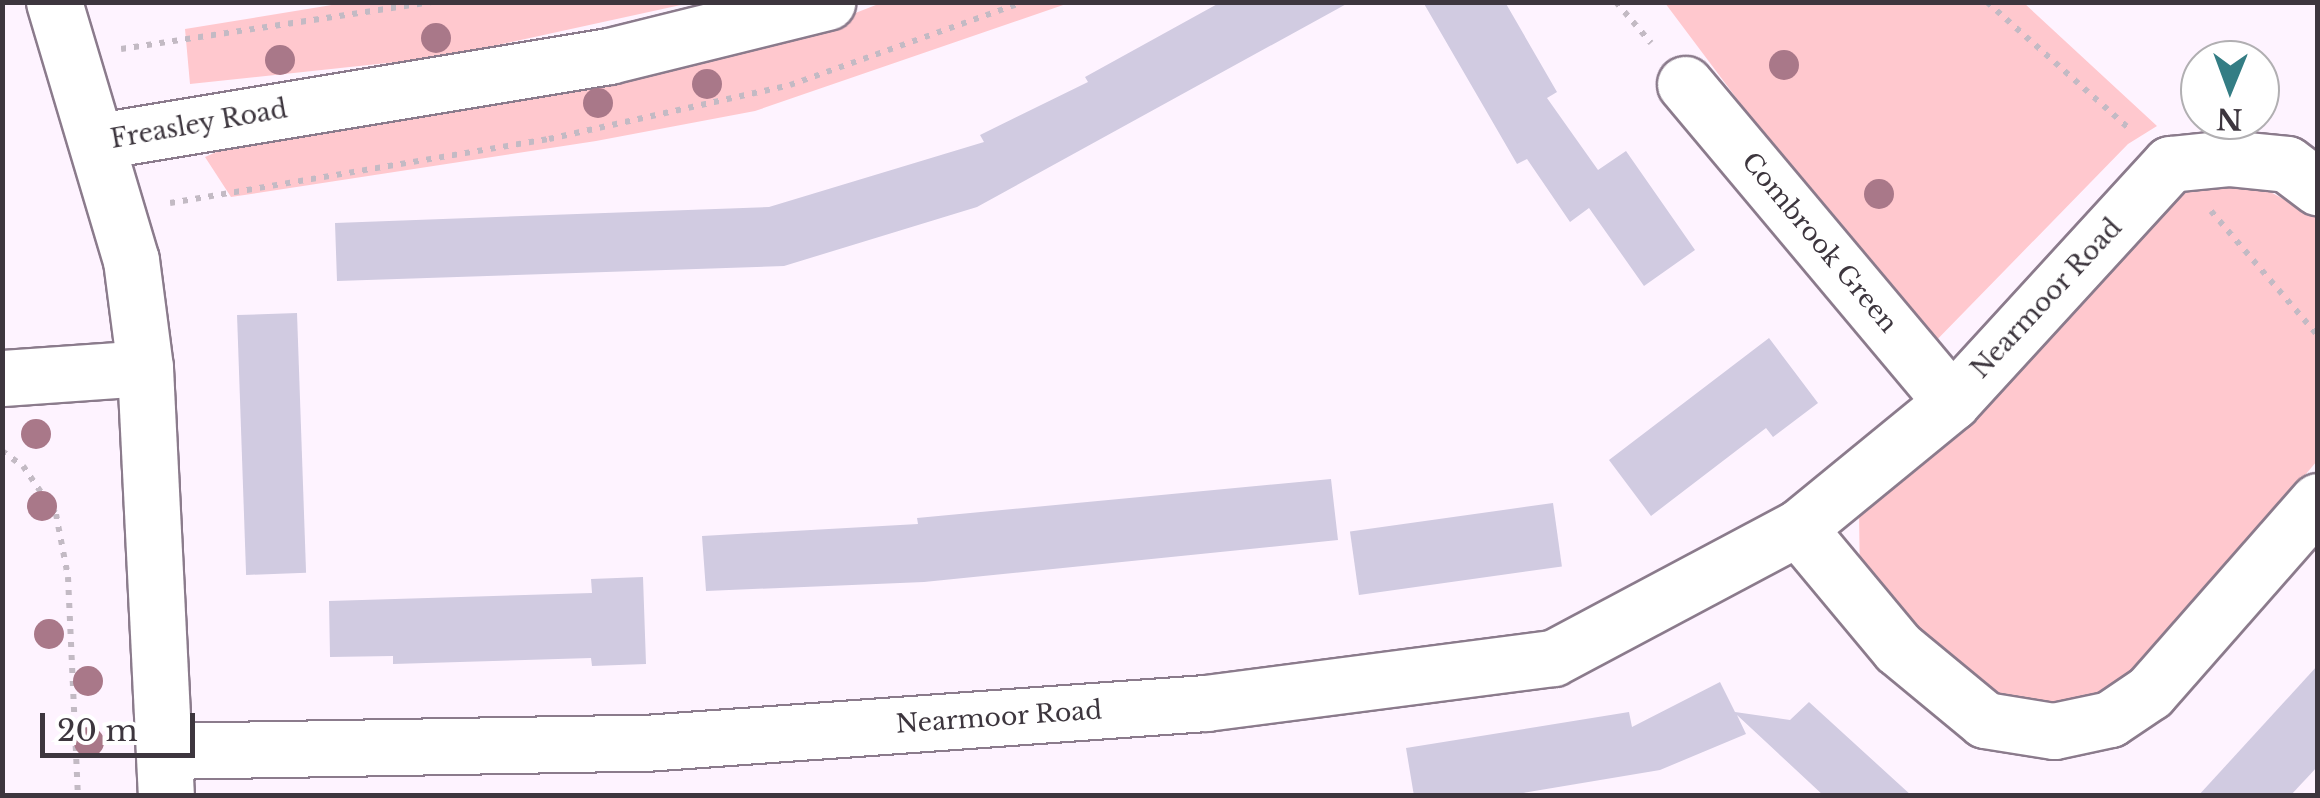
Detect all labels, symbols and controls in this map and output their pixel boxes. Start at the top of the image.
north arrow [2180,40,2280,140]
street label: Freasley Road [108,95,290,155]
text: N [2216,101,2243,136]
street label: Combrook Green [1735,147,1903,339]
street label: Nearmoor Road [1965,213,2129,385]
scale bar [45,693,200,755]
street label: Nearmoor Road [895,696,1103,740]
text: 20 m [57,712,138,749]

